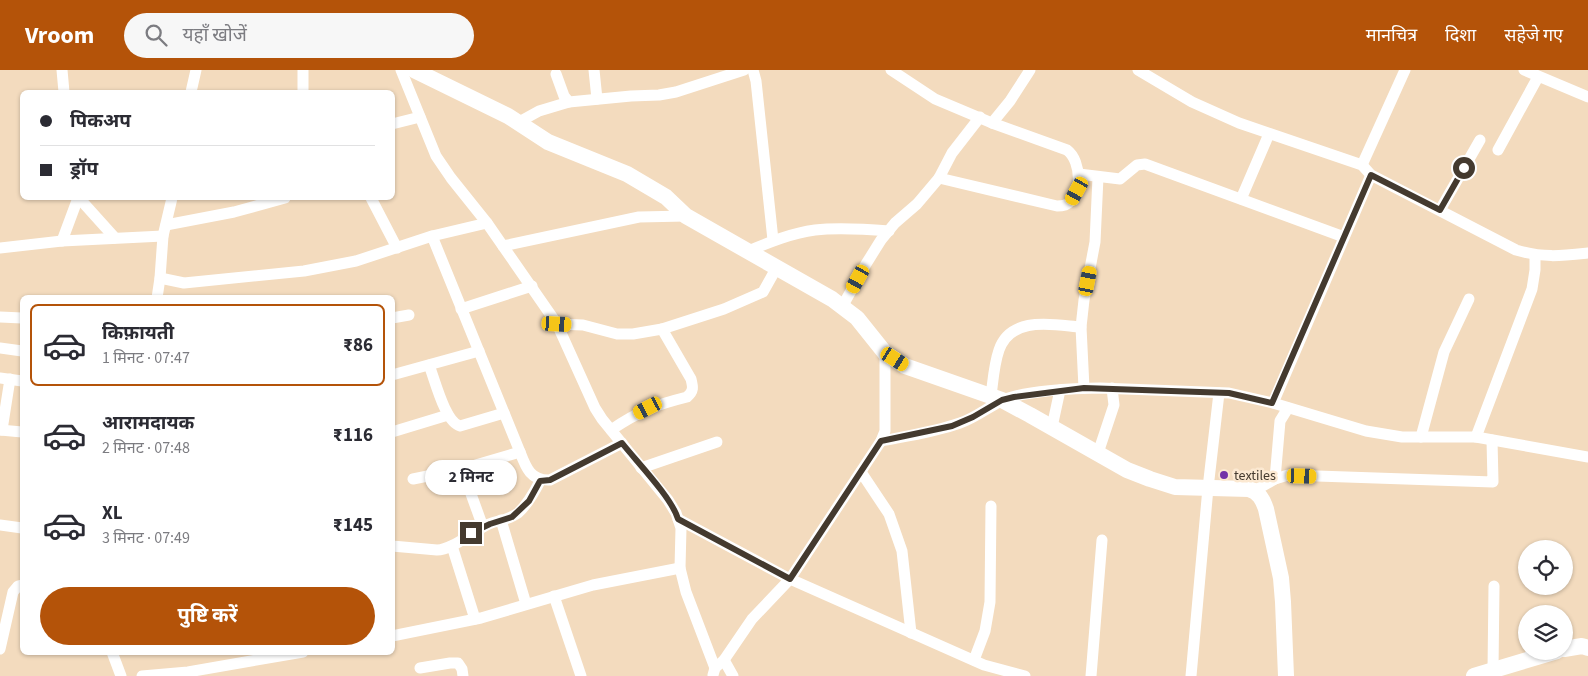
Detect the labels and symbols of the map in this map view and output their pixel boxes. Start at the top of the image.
route start [1453,157,1475,179]
car [1063,174,1090,208]
car [844,262,871,296]
car [1077,265,1098,297]
car [541,316,572,332]
car [878,345,911,373]
car [631,395,664,421]
callout: 2 मिनट [425,460,517,496]
place label: textiles [1234,466,1276,486]
car [1286,468,1317,484]
marker: textiles [1218,469,1230,481]
route end [460,522,482,544]

